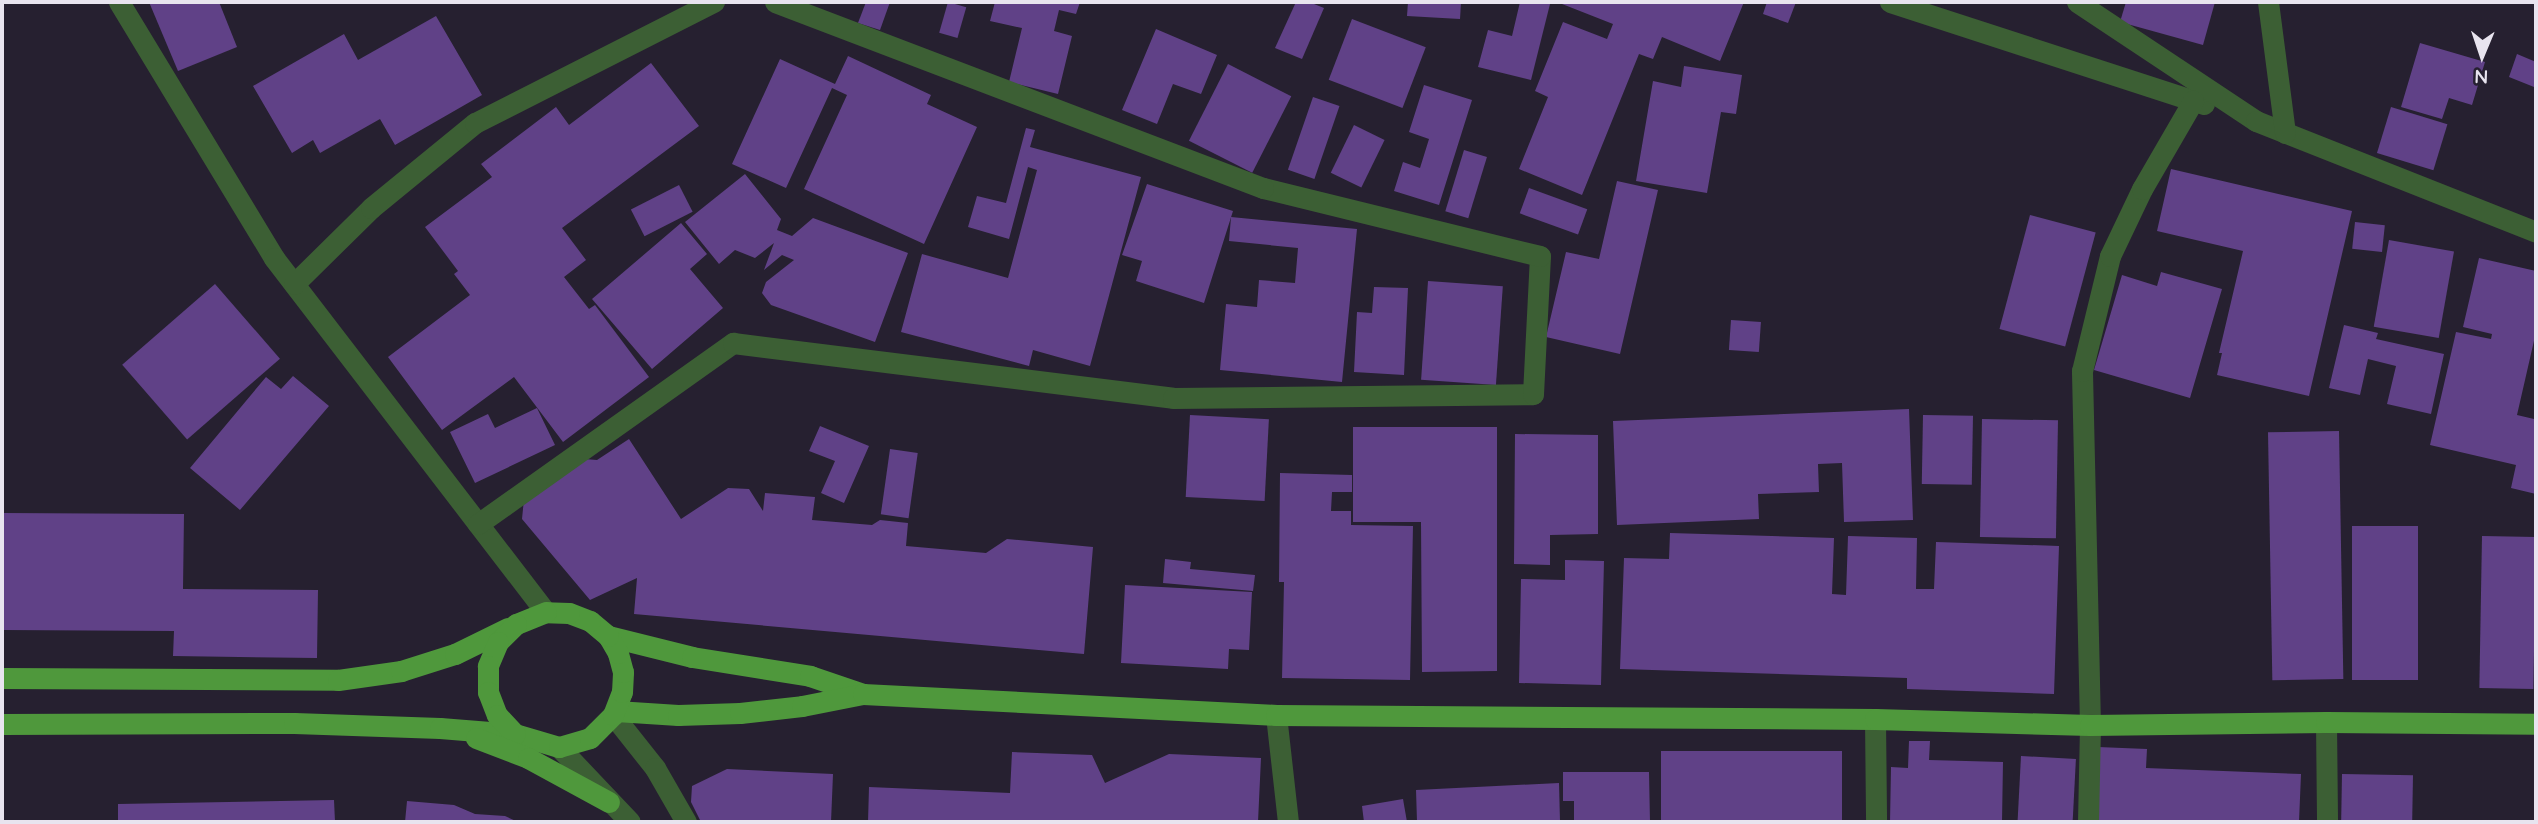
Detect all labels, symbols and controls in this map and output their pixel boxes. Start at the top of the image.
north arrow [2447,21,2517,91]
text: N [2474,65,2489,89]

